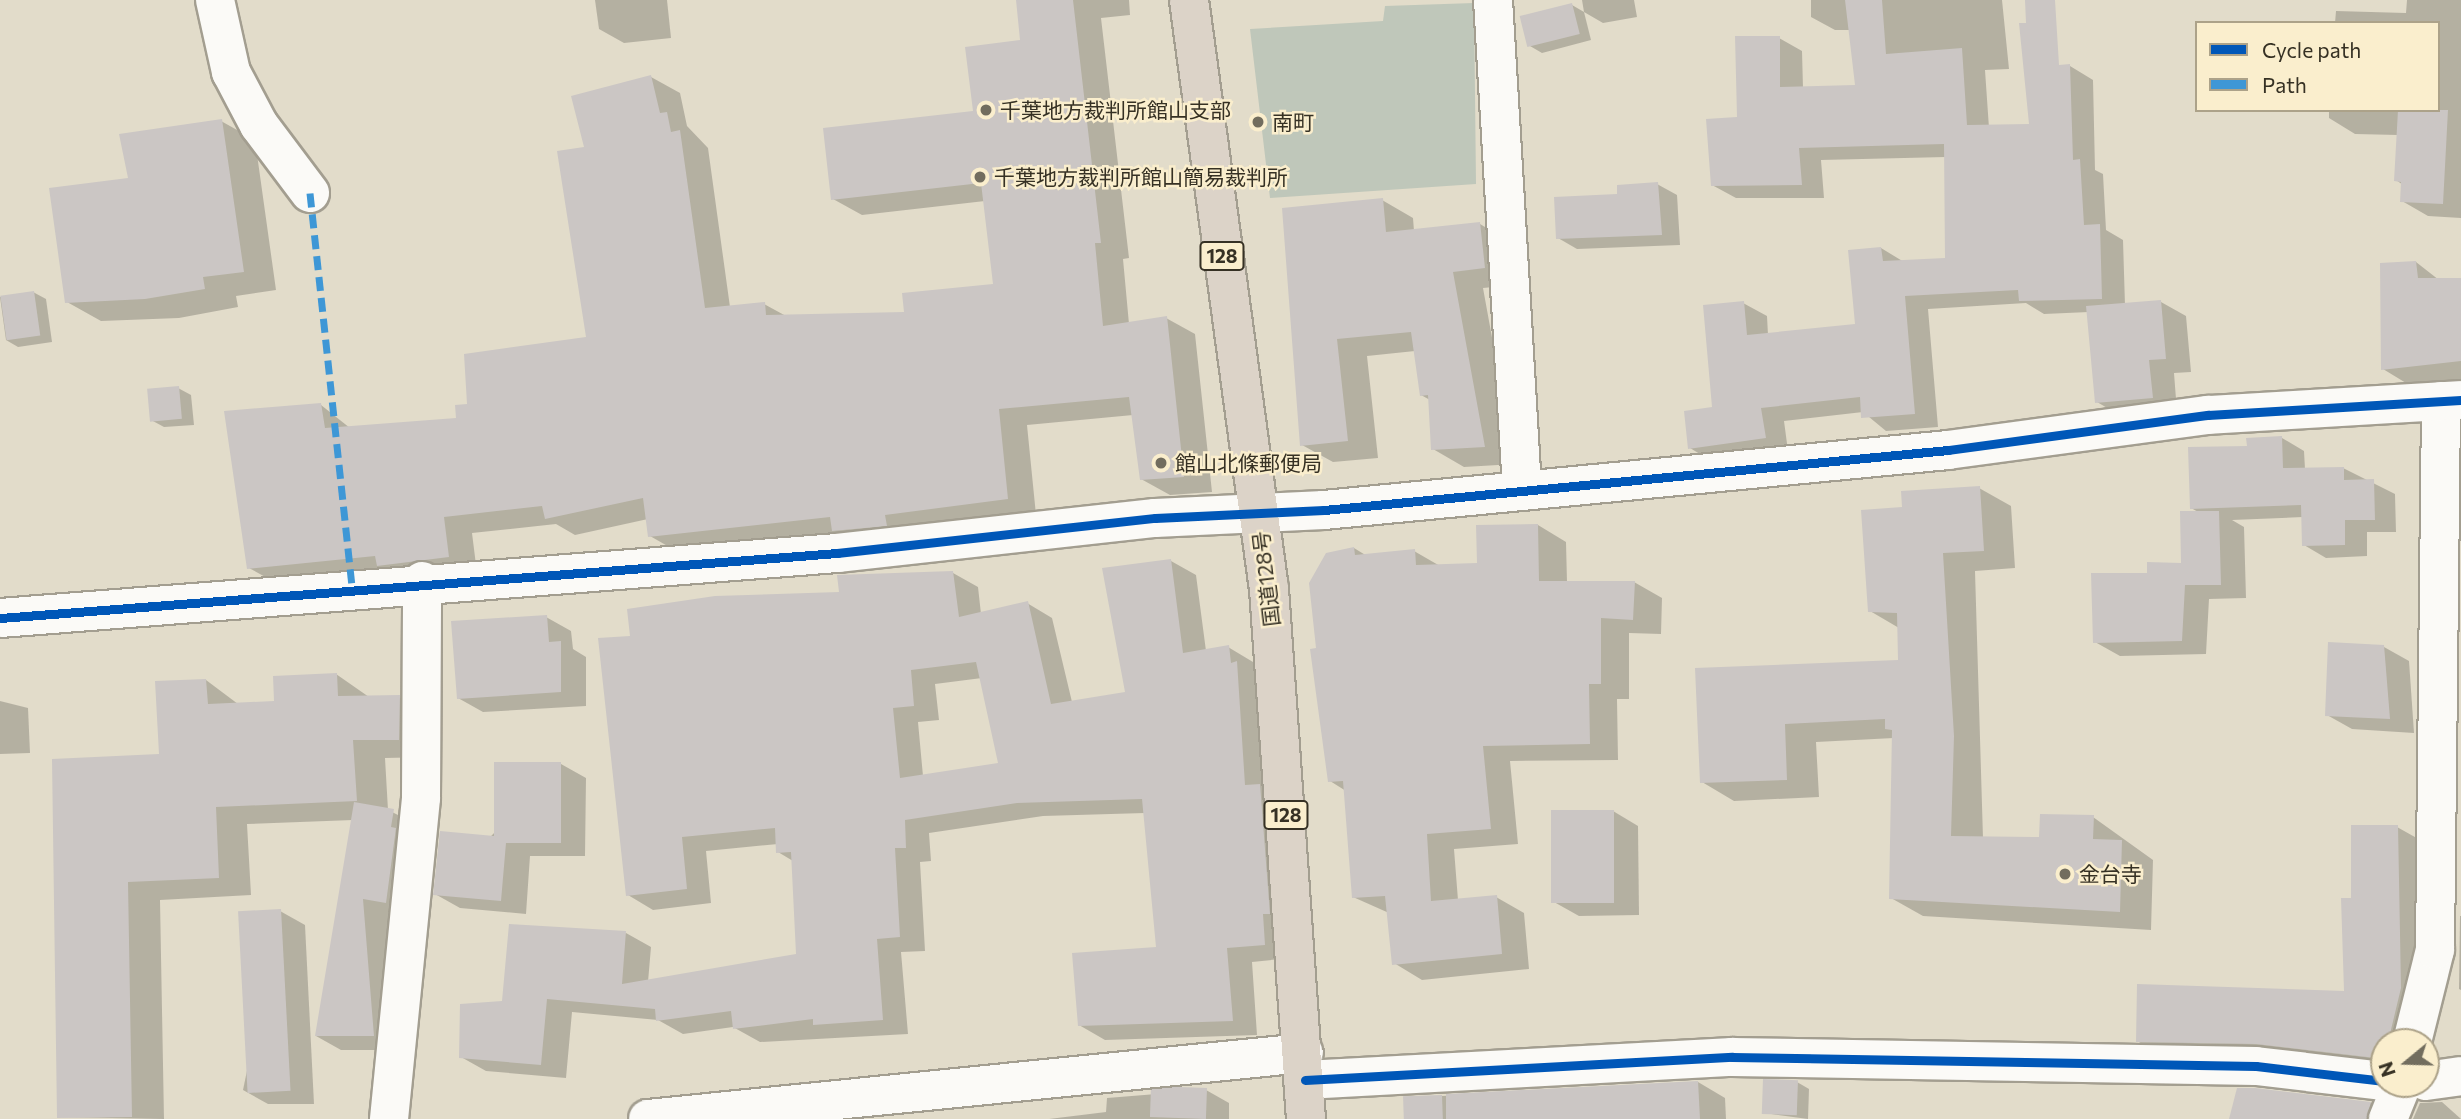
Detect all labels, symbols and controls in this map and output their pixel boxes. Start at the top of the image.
legend [2195,21,2440,112]
text: Cycle path [2262,37,2361,62]
text: Path [2262,72,2307,97]
place label: 千葉地方裁判所館山支部 [1000,97,1231,123]
marker: 千葉地方裁判所館山支部 [978,102,994,118]
place label: 南町 [1272,109,1314,135]
marker: 南町 [1250,114,1266,130]
place label: 千葉地方裁判所館山簡易裁判所 [994,164,1288,190]
marker: 千葉地方裁判所館山簡易裁判所 [972,169,988,185]
road number: 128 [1199,240,1245,272]
place label: 館山北條郵便局 [1175,450,1322,476]
marker: 館山北條郵便局 [1153,455,1169,471]
street label: 国道128号 [1248,530,1284,628]
road number: 128 [1263,800,1309,830]
place label: 金台寺 [2079,861,2142,887]
marker: 金台寺 [2057,866,2073,882]
north arrow [2370,1028,2440,1098]
text: N [2373,1059,2400,1080]

